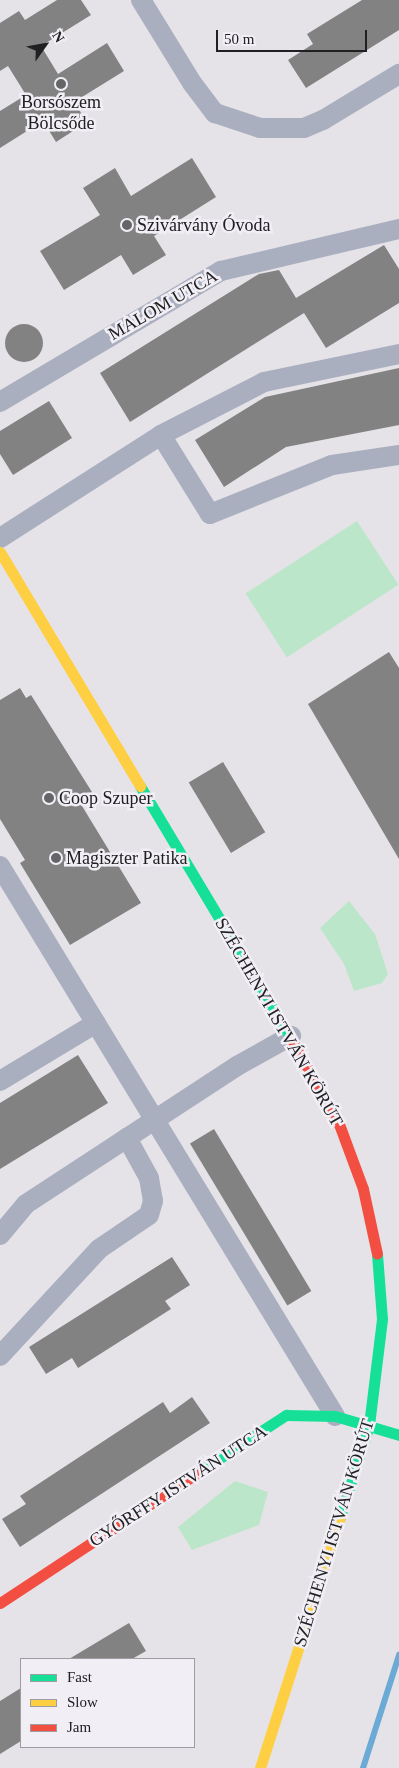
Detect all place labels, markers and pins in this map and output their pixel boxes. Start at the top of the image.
marker: Borsószem Bölcsőde [55,78,67,90]
place label: Borsószem Bölcsőde [21,92,101,134]
place label: Szivárvány Óvoda [137,214,270,236]
marker: Szivárvány Óvoda [121,219,133,231]
place label: Coop Szuper [59,787,152,809]
marker: Coop Szuper [43,792,55,804]
place label: Magiszter Patika [66,847,187,869]
marker: Magiszter Patika [50,852,62,864]

